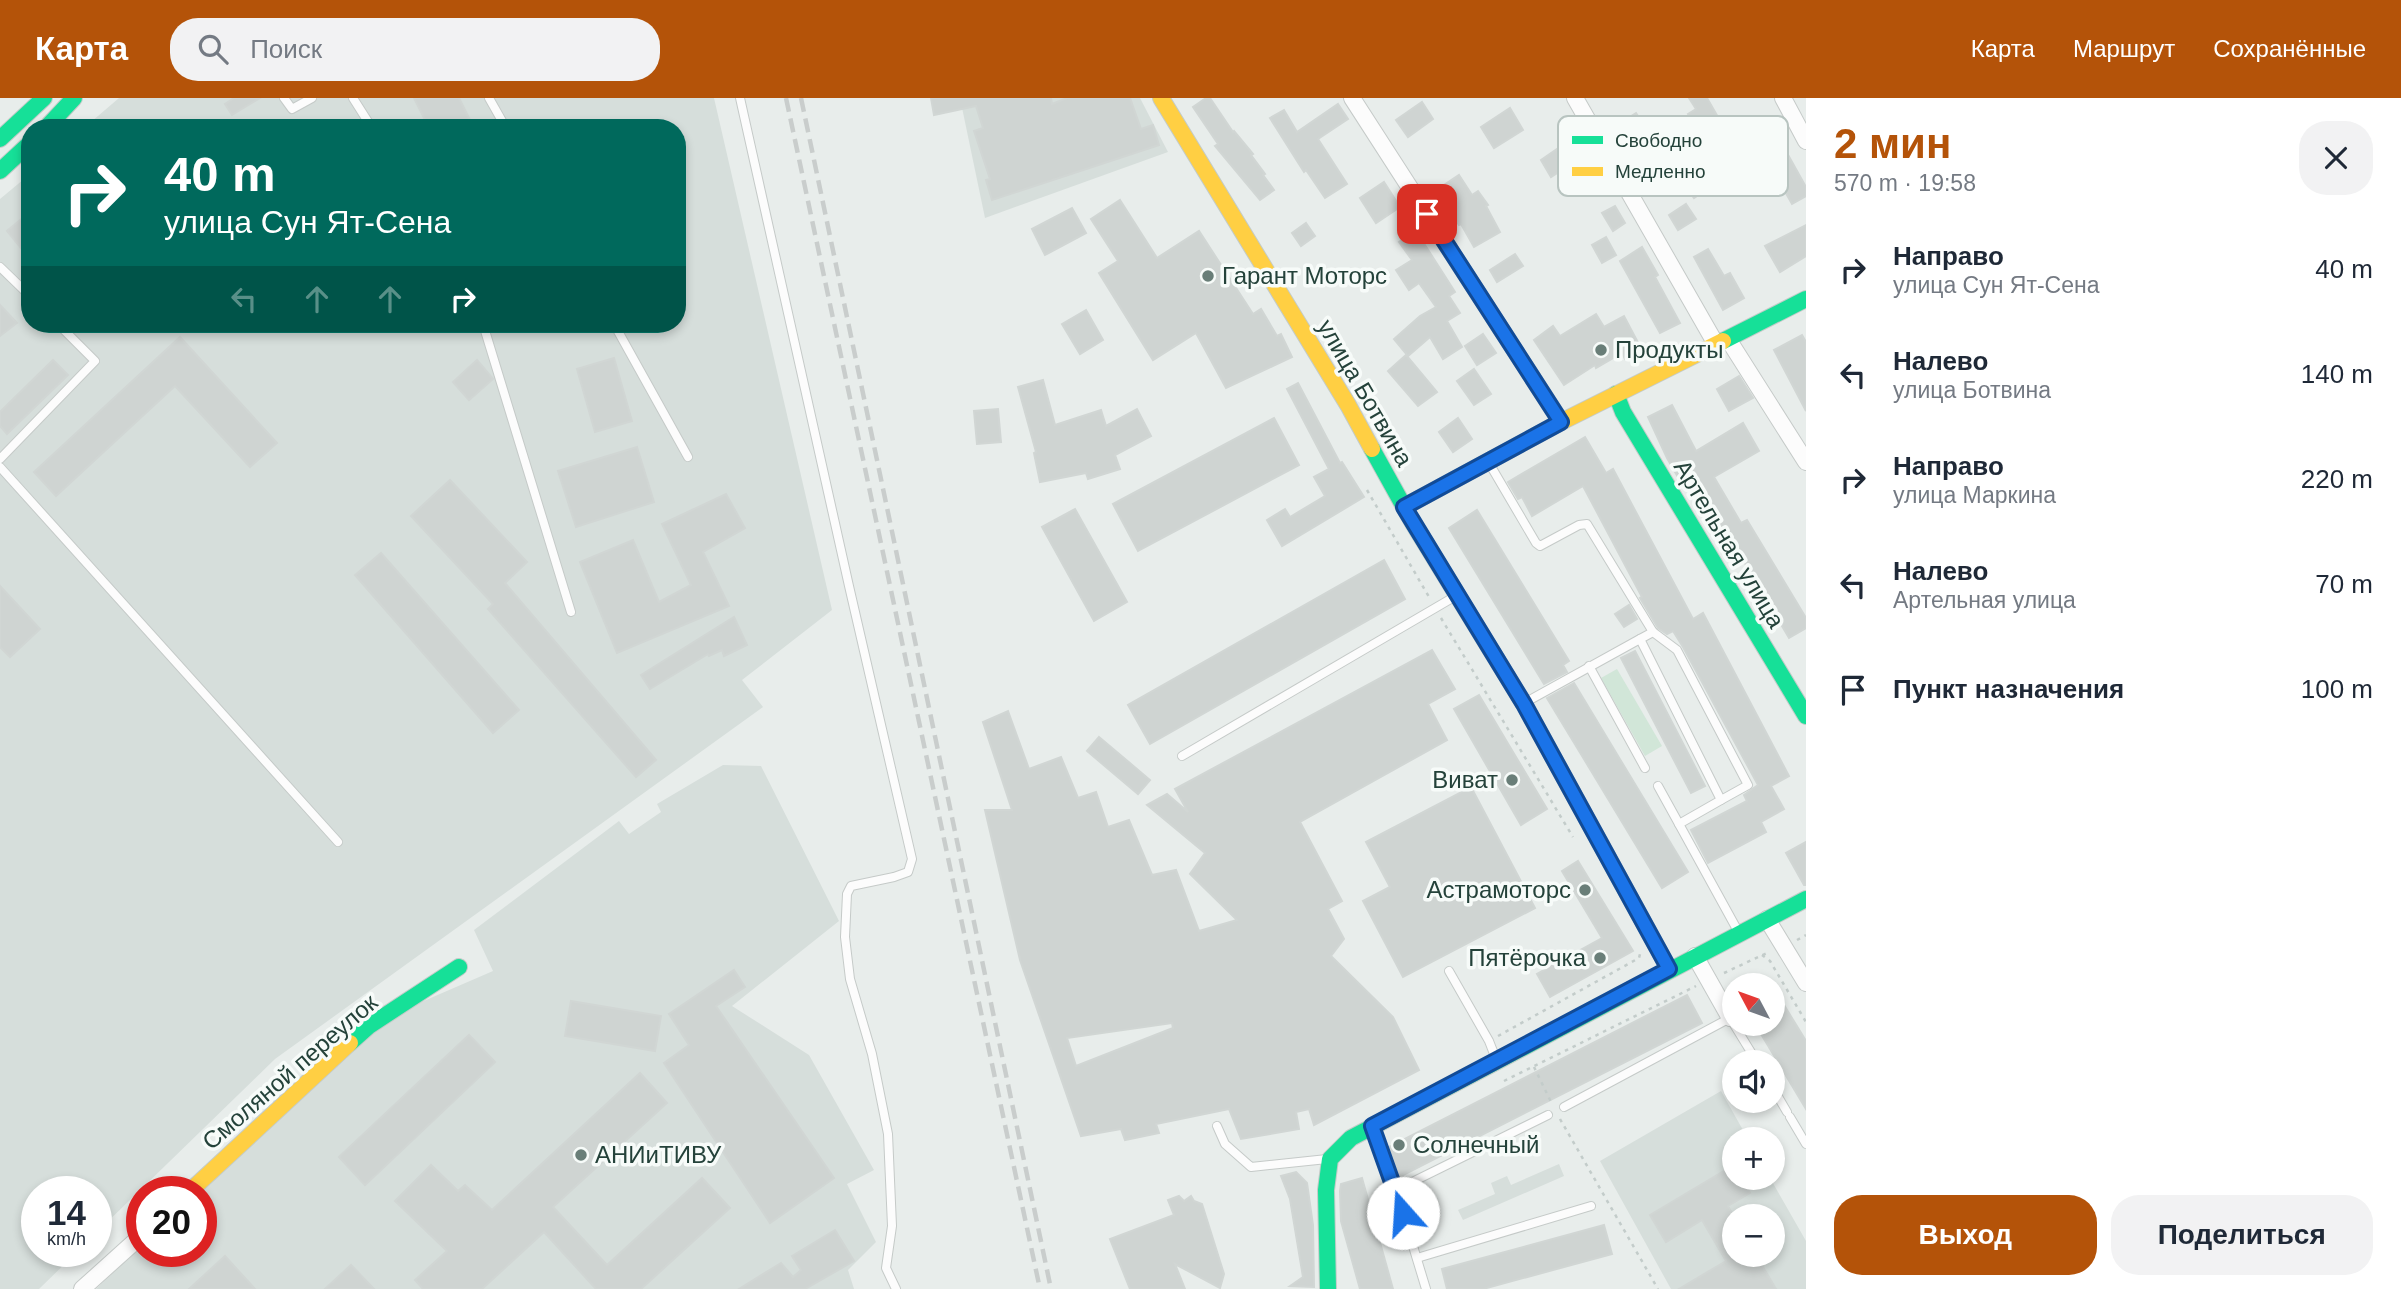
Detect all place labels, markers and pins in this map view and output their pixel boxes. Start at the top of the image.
pin [1397,184,1457,244]
place label: Гарант Моторс [1222,262,1387,289]
marker: Гарант Моторс [1200,268,1216,284]
place label: Продукты [1615,336,1723,363]
marker: Продукты [1593,342,1609,358]
place label: Виват [1432,766,1498,793]
marker: Виват [1504,772,1520,788]
place label: Астрамоторс [1427,876,1571,903]
marker: Астрамоторс [1577,882,1593,898]
place label: Пятёрочка [1468,944,1587,971]
marker: Пятёрочка [1592,950,1608,966]
place label: Солнечный [1413,1131,1539,1158]
marker: Солнечный [1391,1137,1407,1153]
place label: АНИиТИВУ [595,1141,722,1168]
marker: АНИиТИВУ [573,1147,589,1163]

